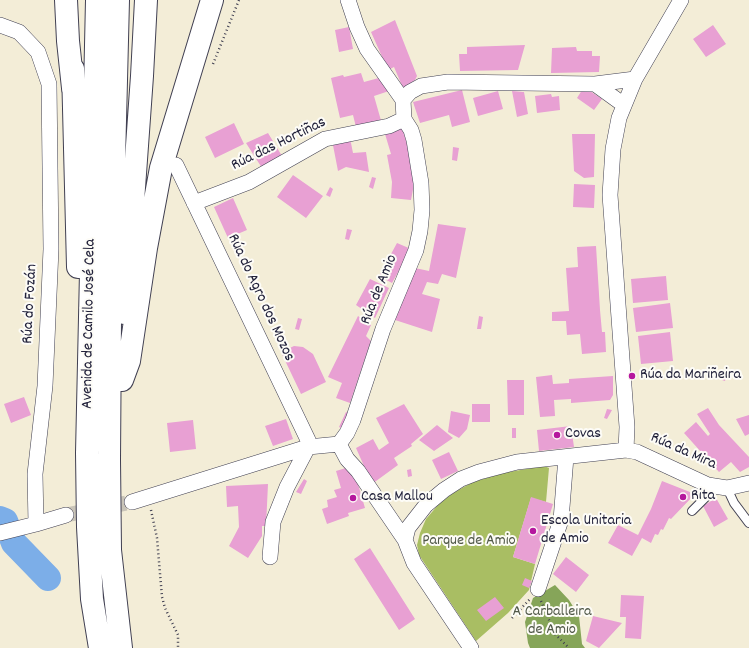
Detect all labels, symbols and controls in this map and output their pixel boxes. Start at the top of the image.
street label: Rúa das Hortiñas [229,114,329,176]
street label: Rúa do Agro dos Mozos [222,231,298,365]
street label: Avenida de Camilo José Cela [79,239,101,409]
street label: Rúa de Amio [357,252,403,328]
street label: Rúa do Fozán [19,264,43,344]
place label: Rúa da Mariñeira [640,366,741,386]
marker: Rúa da Mariñeira [627,371,637,381]
place label: Covas [565,425,601,445]
street label: Rúa da Mira [647,429,719,475]
marker: Covas [552,430,562,440]
place label: Rita [691,487,715,507]
place label: Casa Mallou [361,488,433,508]
marker: Rita [678,492,688,502]
marker: Casa Mallou [348,493,358,503]
place label: Escola Unitaria de Amio [541,512,631,550]
marker: Escola Unitaria de Amio [528,526,538,536]
park label: Parque de Amio [422,532,516,552]
park label: A Carballeira de Amio [512,603,592,641]

